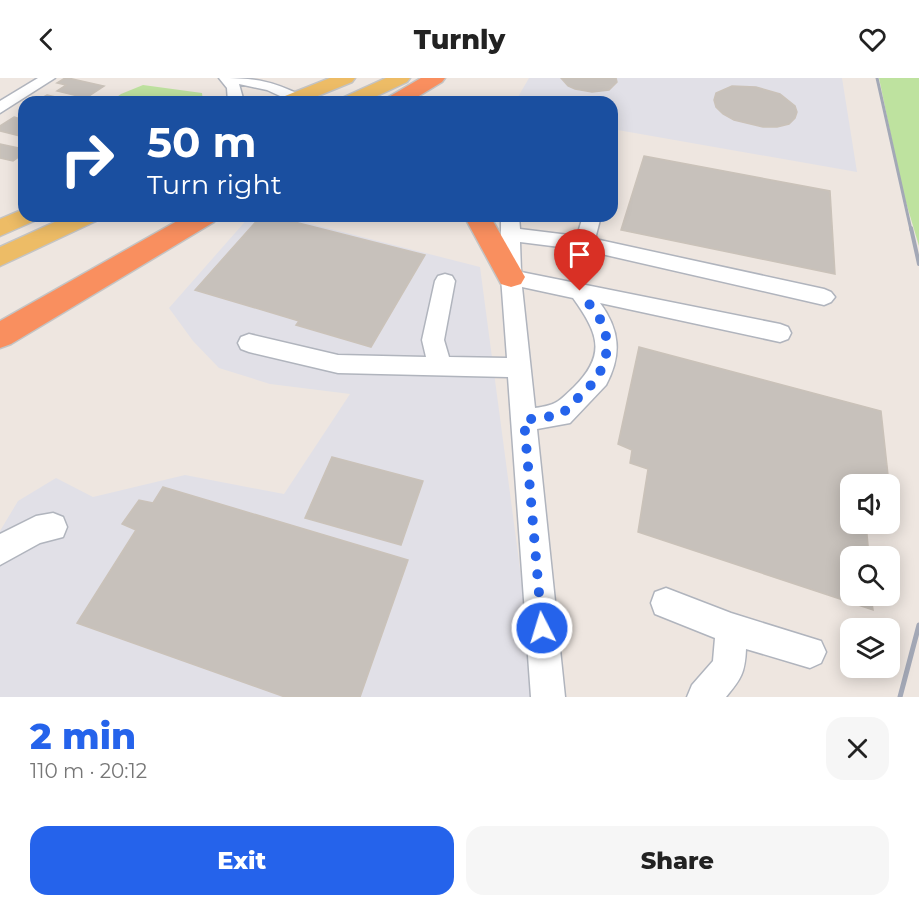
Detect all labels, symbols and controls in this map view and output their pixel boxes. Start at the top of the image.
icon: back [30,23,63,56]
text: Turnly [414,23,505,56]
icon: heart [856,23,889,56]
text: 50 m [147,116,256,168]
icon: right [48,120,126,198]
text: Turn right [147,168,282,201]
pin [554,229,605,291]
icon: arrive [563,238,596,271]
map controls [840,474,900,678]
button: sound [840,474,900,534]
button: search [840,546,900,606]
position arrow [510,596,574,660]
button: layers [840,618,900,678]
text: 2 min [30,714,136,758]
button: close [826,717,889,780]
text: 110 m · 20:12 [30,759,147,783]
button: Exit [30,826,454,895]
button: Share [466,826,889,895]

